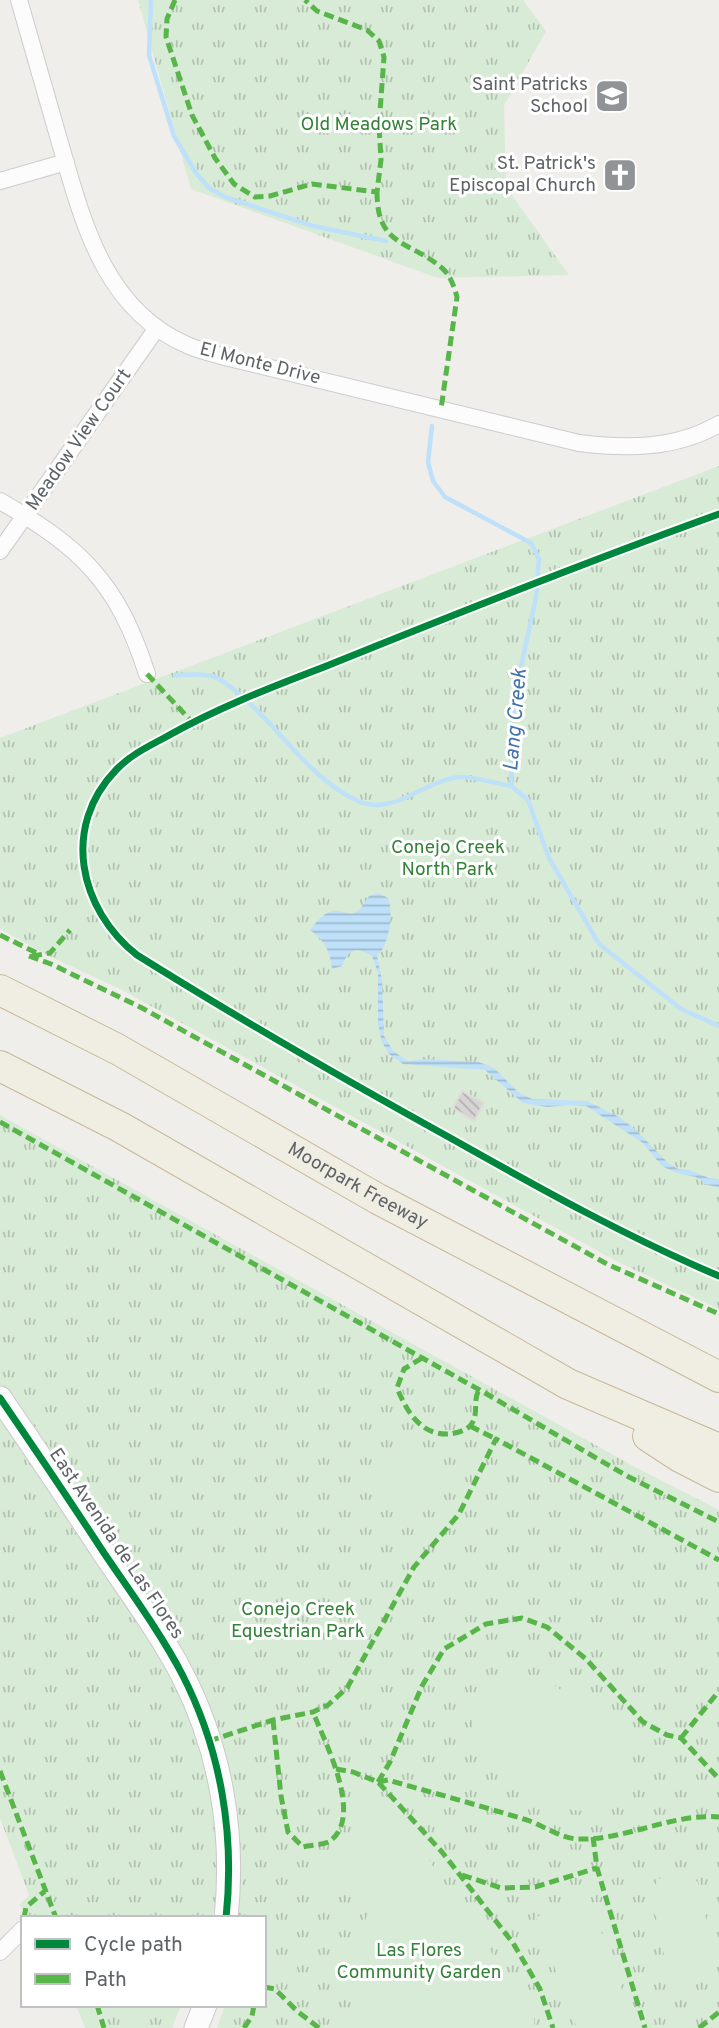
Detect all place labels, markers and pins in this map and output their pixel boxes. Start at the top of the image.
place label: Saint Patricks School [472,73,588,119]
school or university icon: Saint Patricks School [593,77,631,115]
place label: St. Patrick's Episcopal Church [449,152,596,198]
church icon: St. Patrick's Episcopal Church [601,156,639,194]

